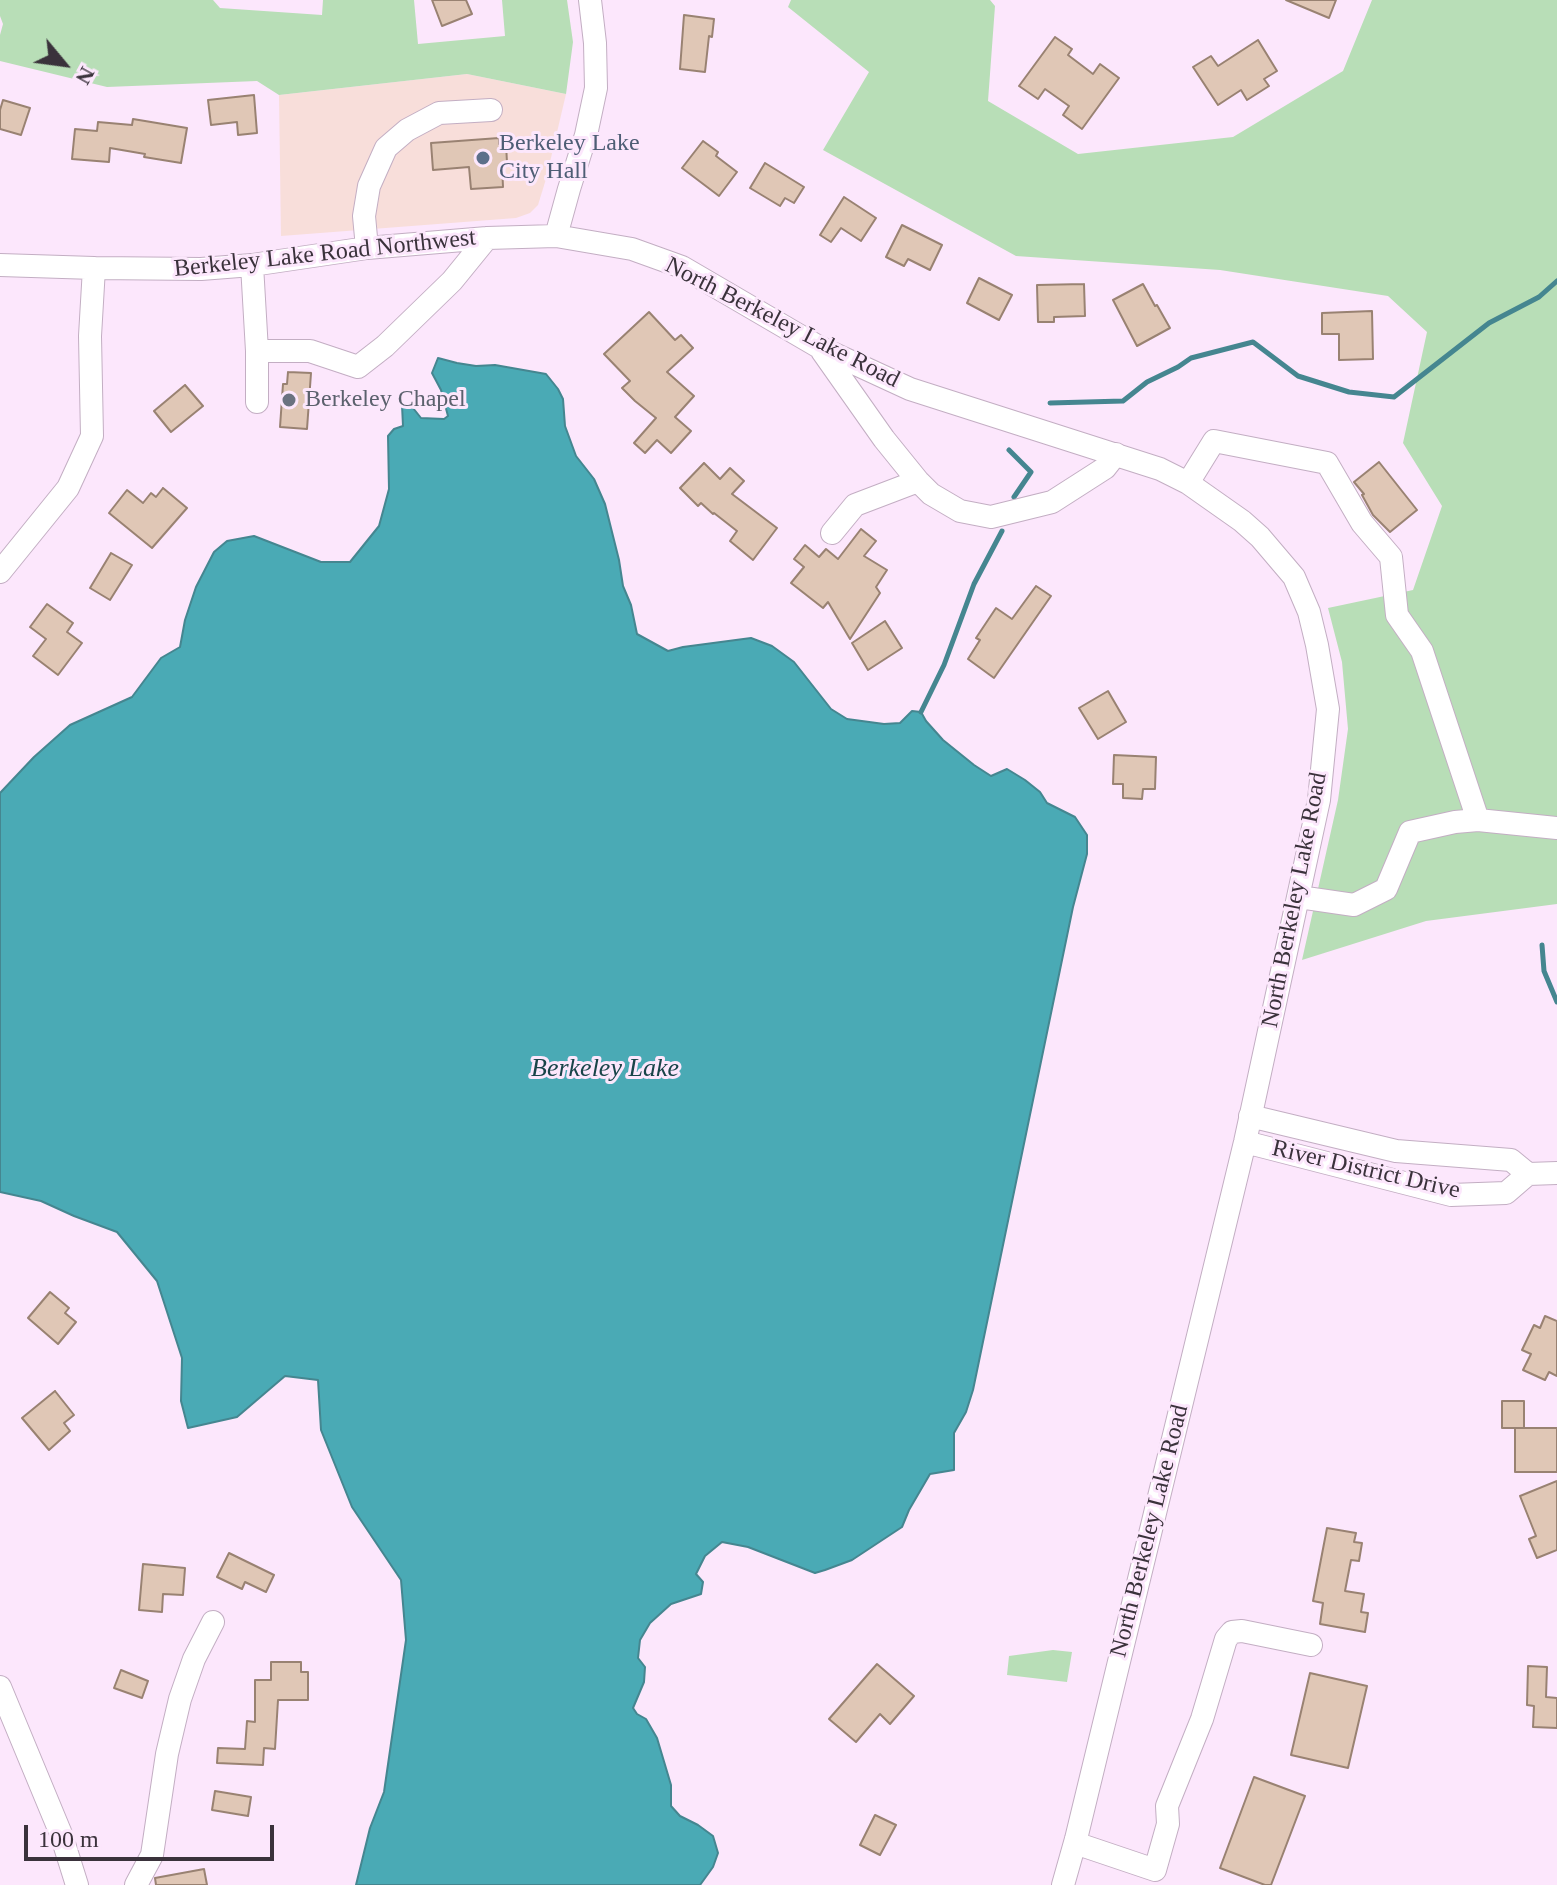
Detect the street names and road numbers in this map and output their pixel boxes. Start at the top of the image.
street label: Berkeley Lake Road Northwest [173,224,477,284]
street label: North Berkeley Lake Road [660,251,904,395]
street label: North Berkeley Lake Road [1256,770,1334,1030]
street label: River District Drive [1269,1134,1463,1206]
street label: North Berkeley Lake Road [1105,1402,1195,1660]

